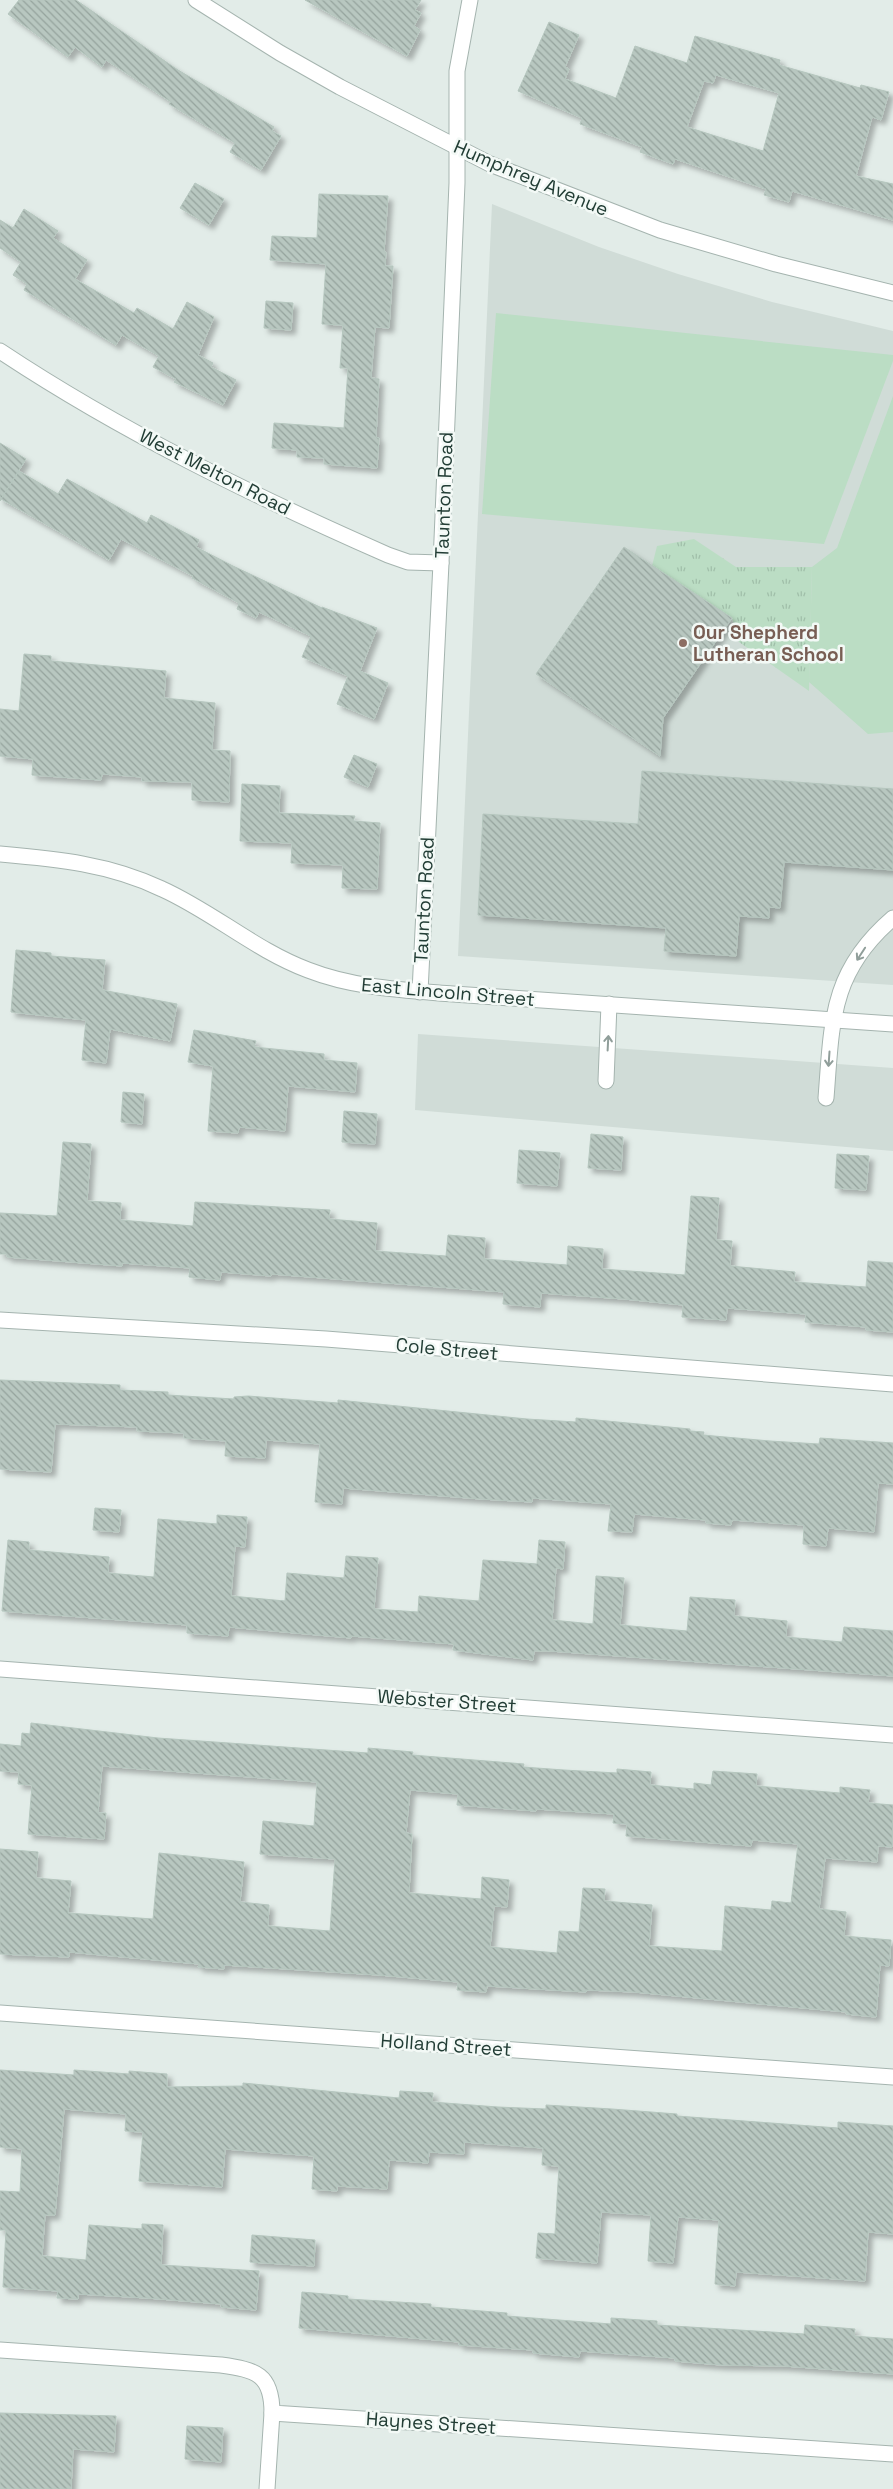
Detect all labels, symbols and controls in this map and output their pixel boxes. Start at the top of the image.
street label: Humphrey Avenue [450,134,612,222]
street label: West Melton Road [135,423,295,521]
street label: Taunton Road [429,431,459,559]
place label: Our Shepherd Lutheran School [693,620,844,667]
marker: Our Shepherd Lutheran School [677,637,689,649]
street label: Taunton Road [408,836,440,964]
one-way arrow [856,947,866,961]
street label: East Lincoln Street [360,972,536,1012]
one-way arrow [603,1035,612,1051]
one-way arrow [824,1051,834,1067]
street label: Cole Street [395,1332,499,1366]
street label: Webster Street [377,1684,517,1718]
street label: Holland Street [380,2028,512,2062]
street label: Haynes Street [365,2406,497,2440]

